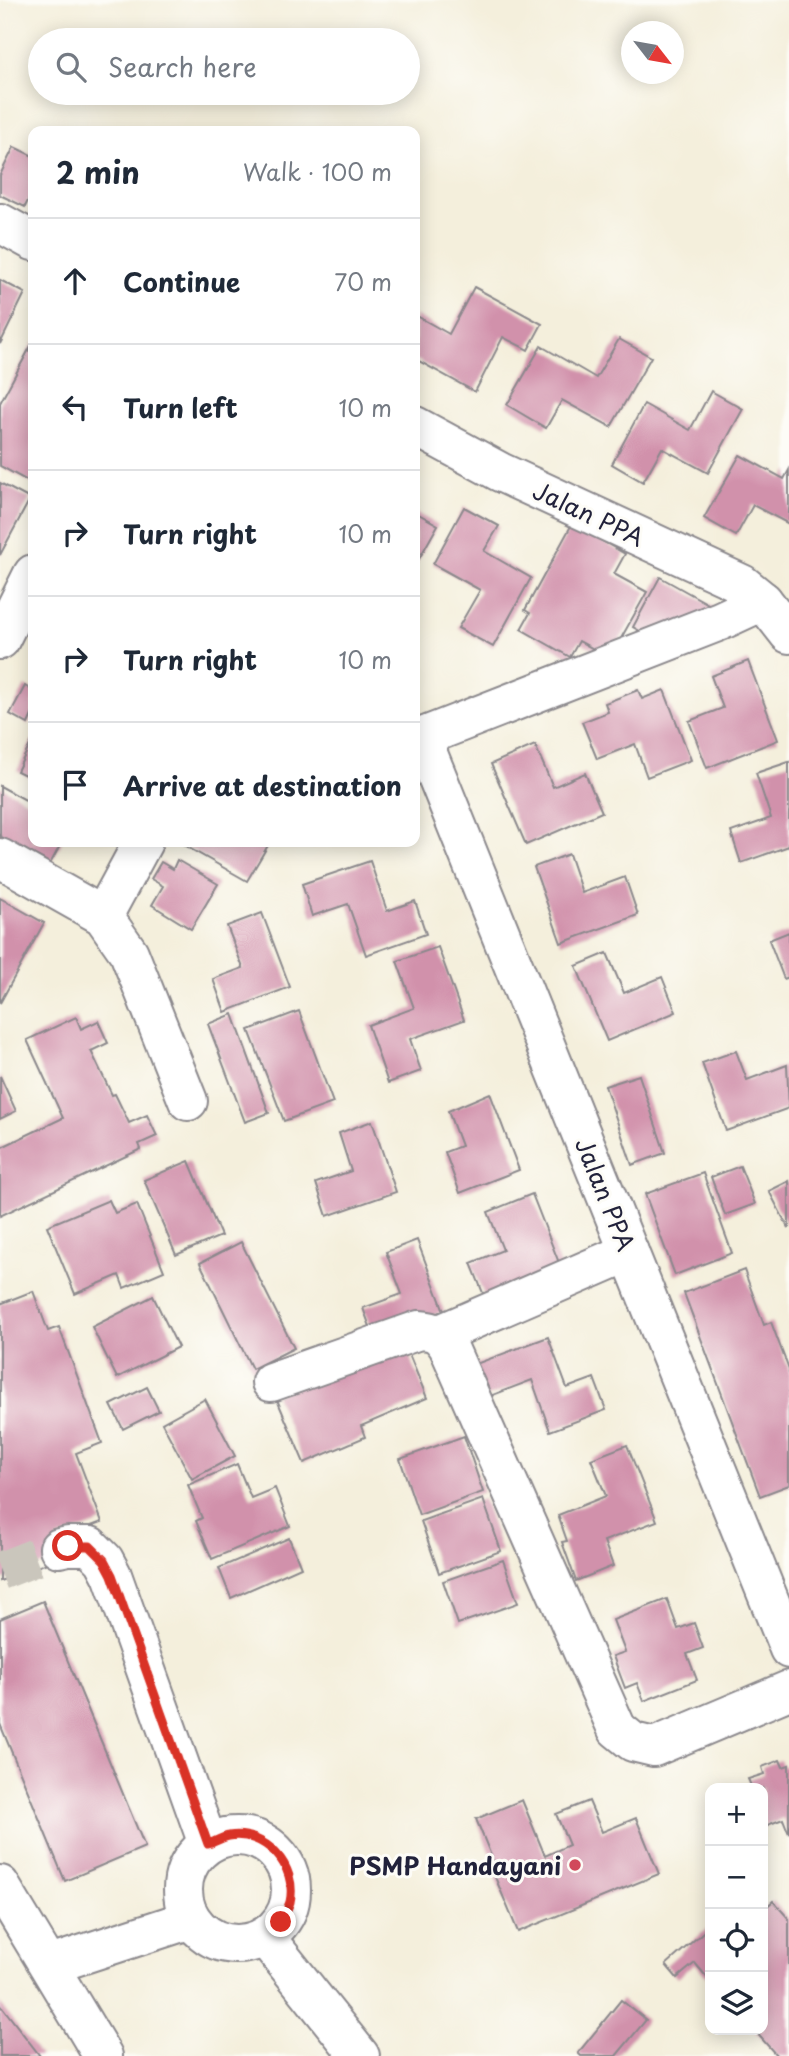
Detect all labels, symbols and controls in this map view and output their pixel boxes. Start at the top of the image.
north arrow [621,21,684,84]
search box [28,28,420,105]
text: Search here [108,47,257,86]
icon: search [52,48,90,86]
text: 2 min [56,149,140,194]
text: Walk · 100 m [243,154,392,189]
icon: ahead [56,262,94,300]
text: Continue [123,262,240,301]
text: 70 m [334,264,392,299]
icon: left [56,388,94,426]
text: Turn left [123,388,238,427]
text: 10 m [338,390,392,425]
street label: Jalan PPA [527,472,651,554]
icon: right [56,514,94,552]
text: Turn right [123,514,257,553]
text: 10 m [338,516,392,551]
icon: right [56,640,94,678]
text: Turn right [123,640,257,679]
text: 10 m [338,642,392,677]
icon: arrive [56,766,94,804]
text: Arrive at destination [123,766,402,805]
street label: Jalan PPA [567,1132,645,1256]
route start [52,1530,83,1561]
map controls [705,1783,768,2035]
button: + [705,1783,768,1846]
button: − [705,1846,768,1909]
place label: PSMP Handayani [349,1847,561,1883]
marker: PSMP Handayani [567,1857,583,1873]
route end [265,1906,296,1937]
button: locate [705,1909,768,1972]
button: layers [705,1972,768,2035]

